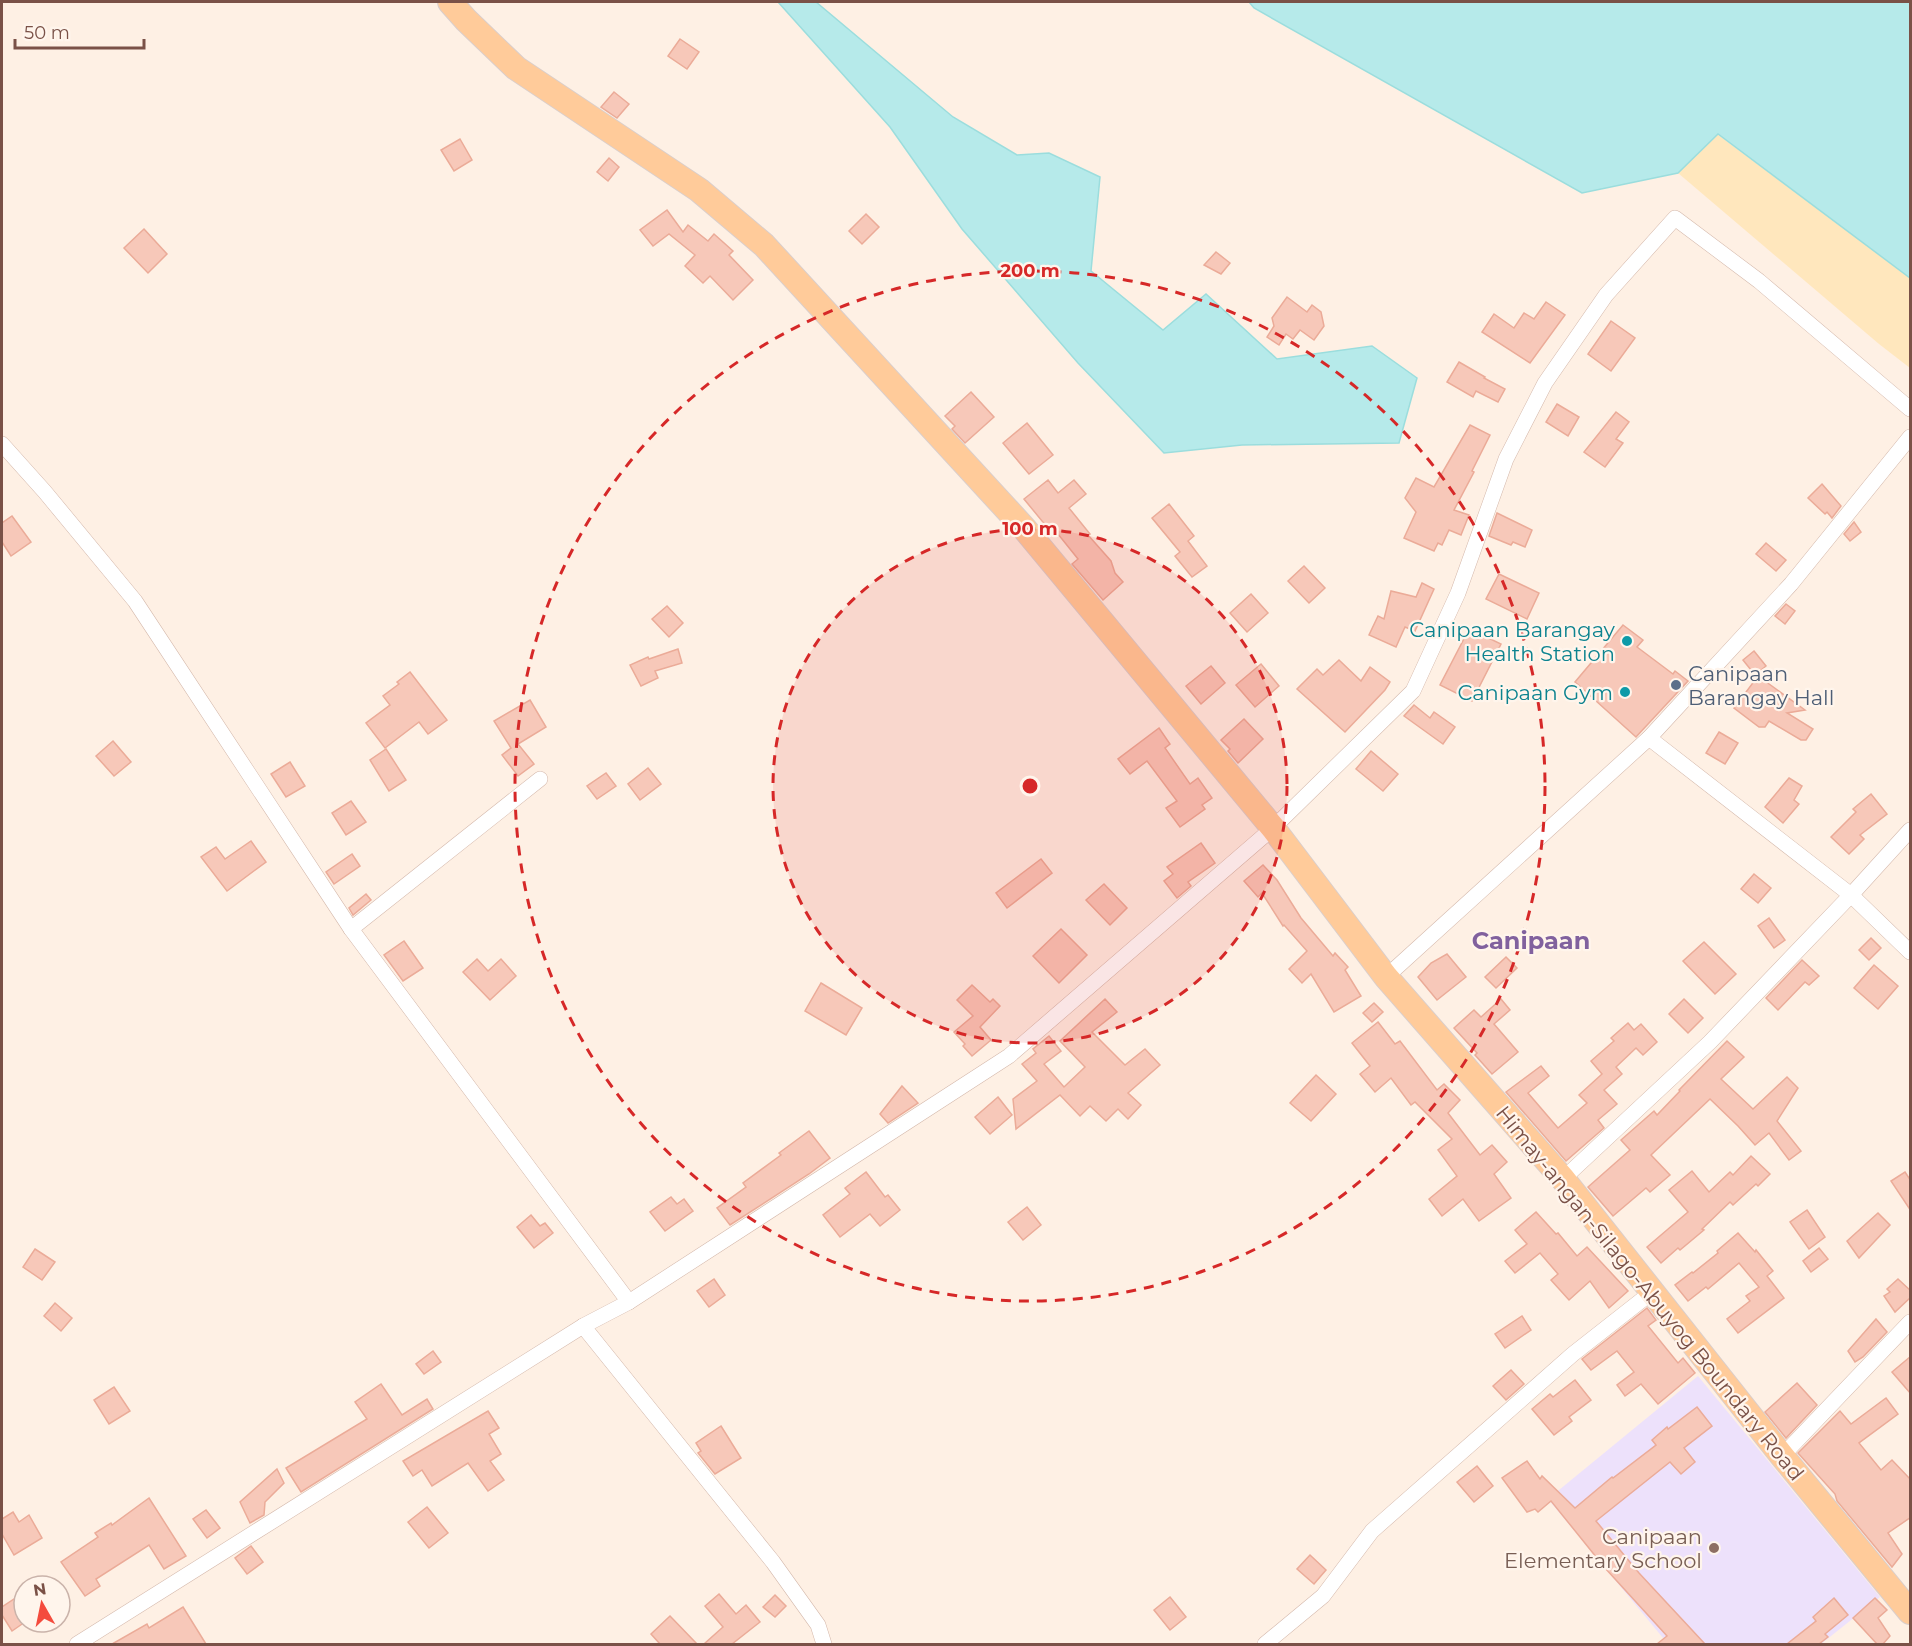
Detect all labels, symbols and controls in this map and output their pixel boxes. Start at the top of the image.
scale bar [15,12,144,50]
text: 50 m [24,22,70,44]
text: 200 m [1000,260,1060,282]
text: 100 m [1002,518,1058,540]
place label: Canipaan Barangay Health Station [1409,617,1616,666]
marker: Canipaan Barangay Health Station [1620,634,1634,648]
place label: Canipaan Barangay Hall [1688,661,1834,710]
marker: Canipaan Barangay Hall [1669,678,1683,692]
place label: Canipaan Gym [1457,680,1613,705]
marker: Canipaan Gym [1618,685,1632,699]
centre of rings [1020,776,1040,796]
district label: Canipaan [1472,926,1590,955]
street label: Himay-angan-Silago-Abuyog Boundary Road [1491,1101,1809,1485]
place label: Canipaan Elementary School [1504,1524,1702,1573]
marker: Canipaan Elementary School [1707,1541,1721,1555]
north arrow [12,1574,72,1634]
text: N [32,1579,48,1600]

